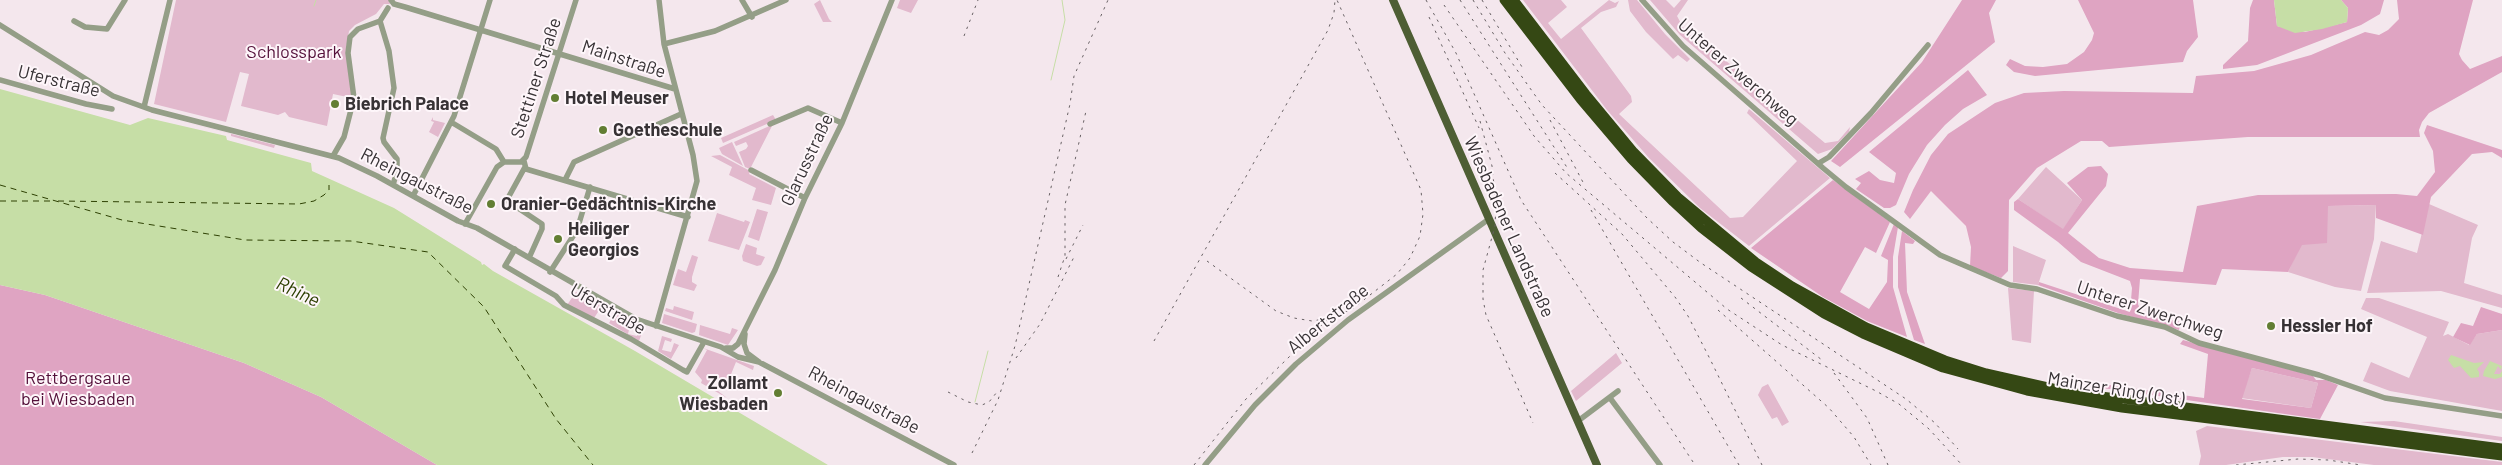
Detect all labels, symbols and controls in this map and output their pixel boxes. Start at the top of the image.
street label: Unterer Zwerchweg [1673,14,1803,130]
street label: Stettiner Straße [506,15,566,141]
street label: Mainstraße [579,35,669,83]
park label: Schlosspark [246,41,342,63]
street label: Uferstraße [16,60,102,102]
place label: Hotel Meuser [565,87,669,109]
marker: Hotel Meuser [549,92,561,104]
place label: Biebrich Palace [345,93,469,115]
marker: Biebrich Palace [329,98,341,110]
street label: Glarusstraße [776,110,838,210]
place label: Goetheschule [613,119,723,141]
marker: Goetheschule [597,124,609,136]
street label: Wiesbadener Landstraße [1459,133,1559,321]
street label: Rheingaustraße [357,143,477,219]
place label: Oranier-Gedächtnis-Kirche [501,193,716,215]
marker: Oranier-Gedächtnis-Kirche [485,198,497,210]
place label: Heiliger Georgios [568,218,639,260]
marker: Heiliger Georgios [552,233,564,245]
water label: Rhine [273,272,323,312]
street label: Unterer Zwerchweg [2074,276,2226,344]
street label: Uferstraße [566,279,650,339]
street label: Albertstraße [1283,280,1373,358]
place label: Hessler Hof [2281,315,2373,337]
marker: Hessler Hof [2265,320,2277,332]
street label: Rheingaustraße [804,361,924,439]
park label: Rettbergsaue bei Wiesbaden [21,367,135,409]
street label: Mainzer Ring (Ost) [2046,368,2186,410]
place label: Zollamt Wiesbaden [679,372,768,414]
marker: Zollamt Wiesbaden [772,387,784,399]

